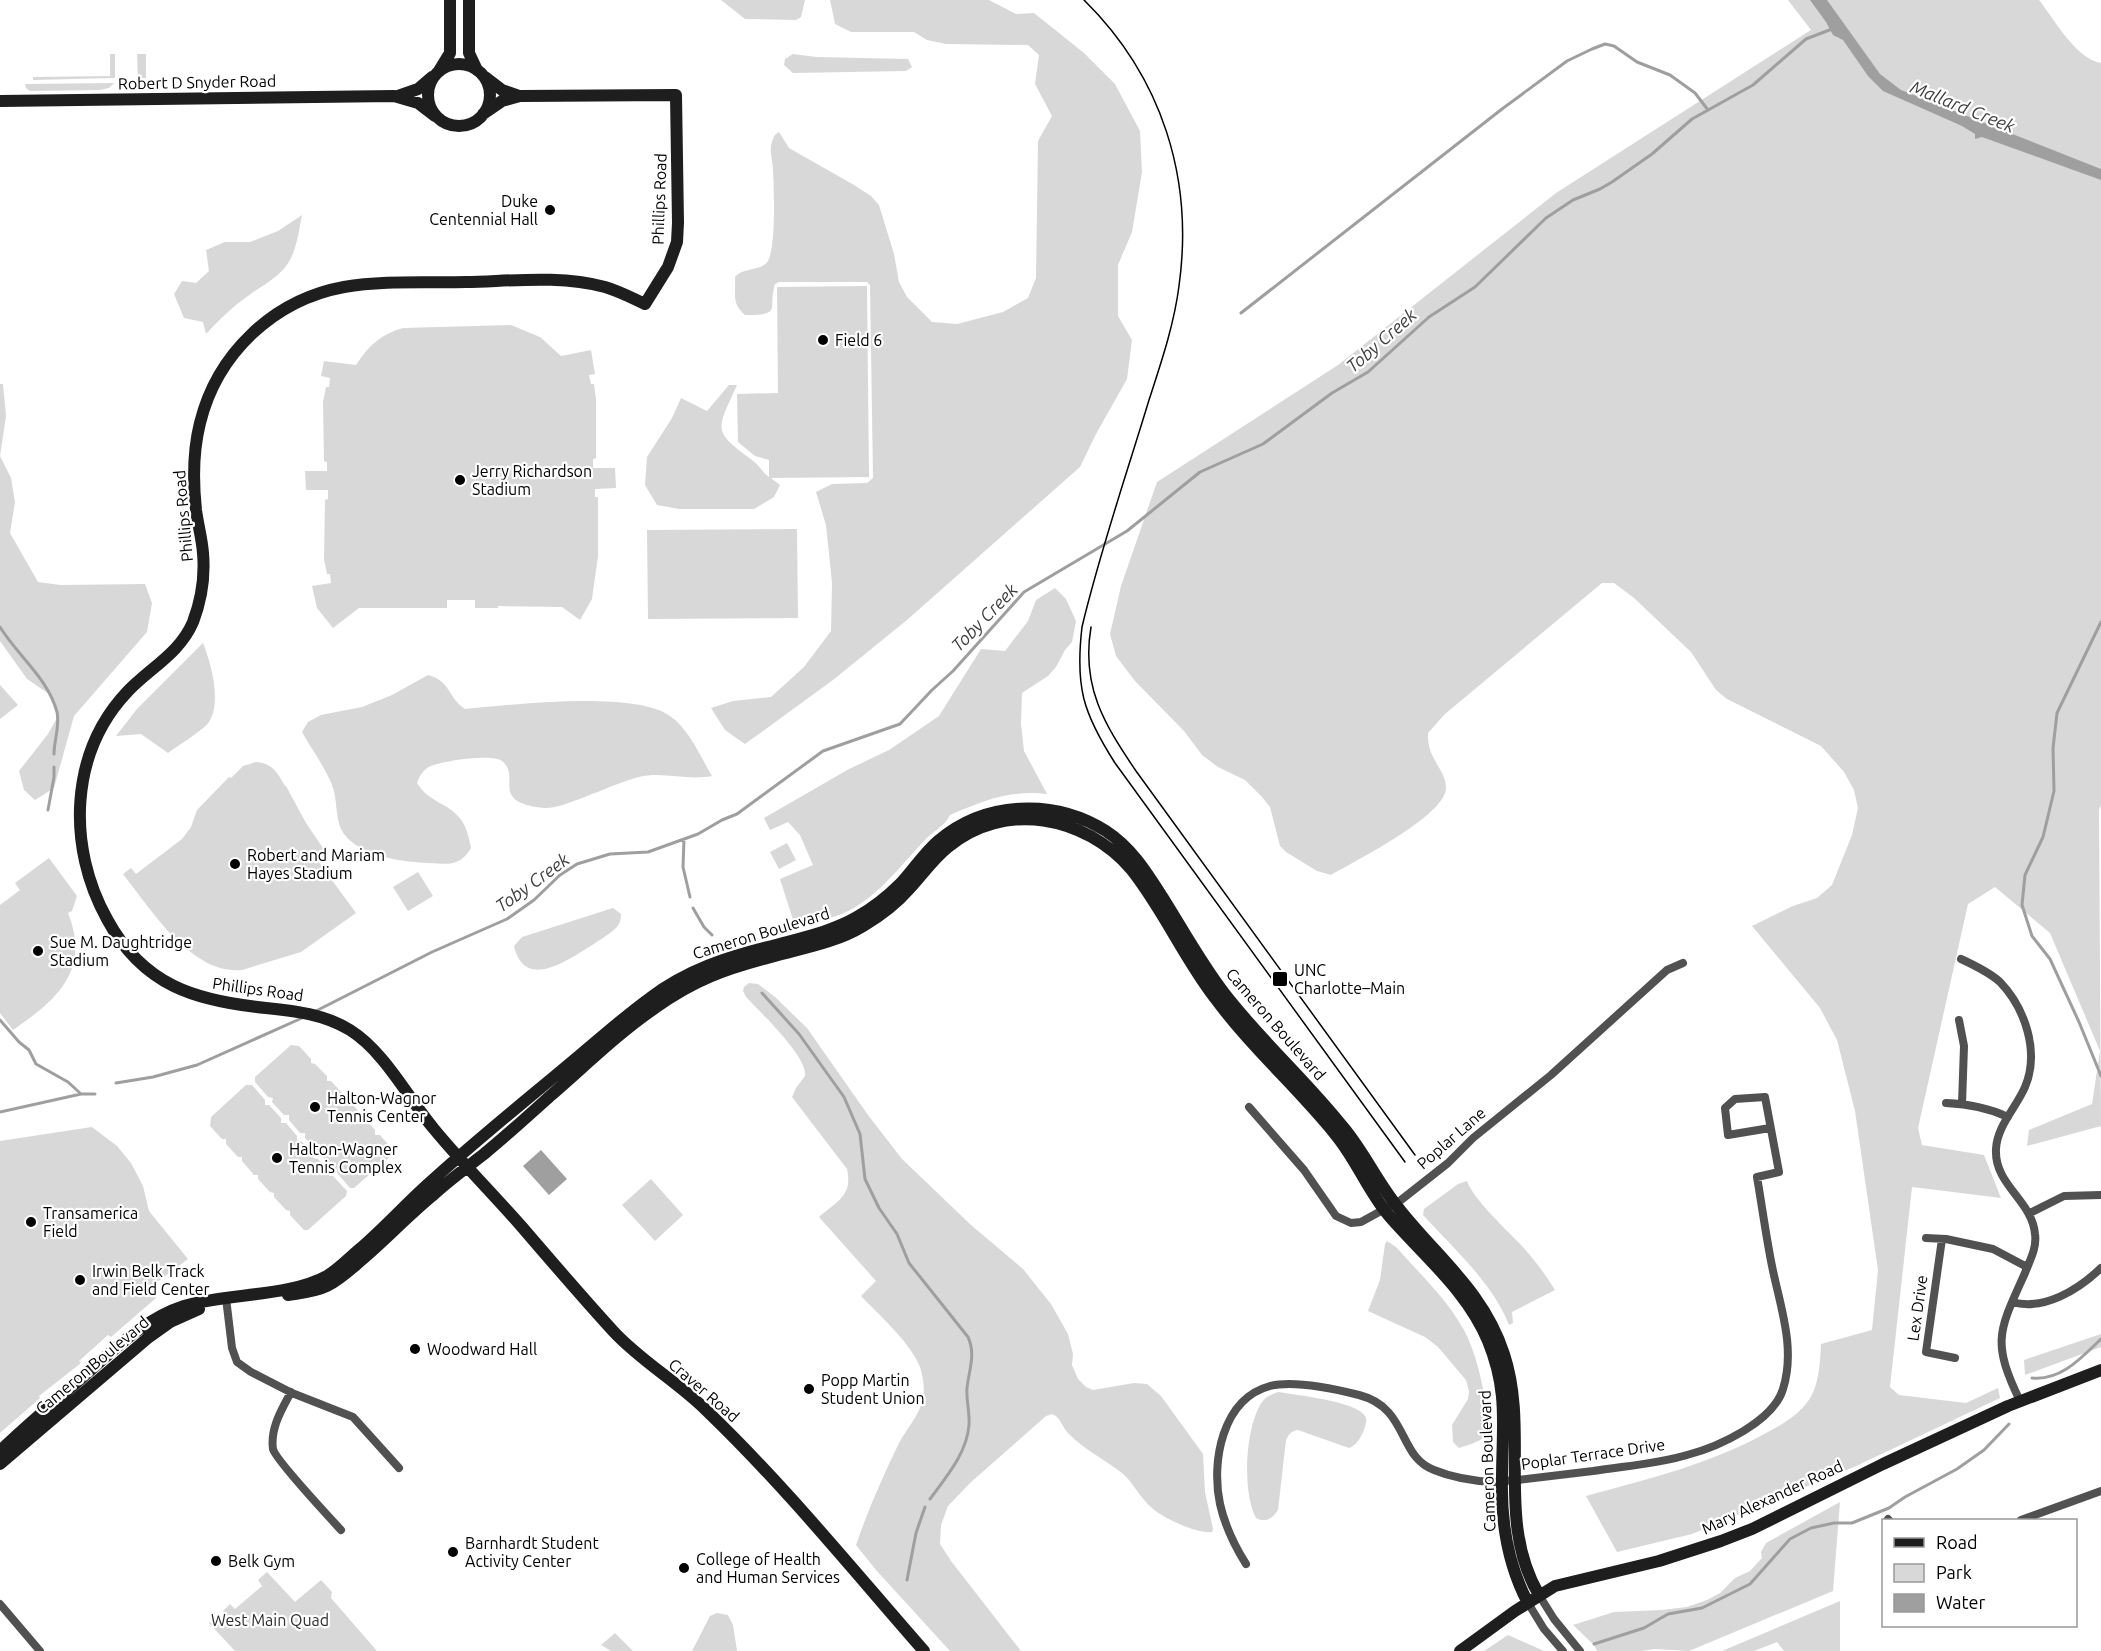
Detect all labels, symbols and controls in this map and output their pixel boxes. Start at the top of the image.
street label: Robert D Snyder Road [118,72,276,92]
water label: Mallard Creek [1908,76,2019,136]
street label: Phillips Road [648,153,670,245]
place label: Duke Centennial Hall [429,192,538,228]
marker: Duke Centennial Hall [543,203,557,217]
water label: Toby Creek [1342,304,1421,376]
place label: Field 6 [835,331,882,349]
marker: Field 6 [816,333,830,347]
place label: Jerry Richardson Stadium [472,462,592,498]
street label: Phillips Road [170,470,196,562]
marker: Jerry Richardson Stadium [453,473,467,487]
water label: Toby Creek [947,579,1022,655]
place label: Robert and Mariam Hayes Stadium [247,846,385,882]
water label: Toby Creek [491,848,573,915]
marker: Robert and Mariam Hayes Stadium [228,857,242,871]
street label: Cameron Boulevard [690,904,832,962]
place label: Sue M. Daughtridge Stadium [50,933,192,969]
marker: Sue M. Daughtridge Stadium [31,944,45,958]
place label: UNC Charlotte–Main [1294,961,1405,997]
street label: Cameron Boulevard [1223,965,1329,1083]
marker: UNC Charlotte–Main [1271,970,1289,988]
street label: Phillips Road [211,974,305,1004]
place label: Halton-Wagnor Tennis Center [327,1089,436,1125]
marker: Halton-Wagnor Tennis Center [308,1100,322,1114]
street label: Poplar Lane [1413,1103,1489,1173]
place label: Halton-Wagner Tennis Complex [289,1140,402,1176]
marker: Halton-Wagner Tennis Complex [270,1151,284,1165]
place label: Transamerica Field [43,1204,138,1240]
marker: Transamerica Field [24,1215,38,1229]
place label: Irwin Belk Track and Field Center [92,1262,210,1298]
marker: Irwin Belk Track and Field Center [73,1273,87,1287]
street label: Lex Drive [1903,1274,1931,1342]
street label: Cameron Boulevard [32,1312,152,1418]
place label: Woodward Hall [427,1340,537,1358]
marker: Woodward Hall [408,1342,422,1356]
street label: Craver Road [665,1355,743,1425]
place label: Popp Martin Student Union [821,1371,925,1407]
marker: Popp Martin Student Union [802,1382,816,1396]
street label: Cameron Boulevard [1476,1390,1498,1532]
street label: Poplar Terrace Drive [1520,1435,1666,1473]
street label: Mary Alexander Road [1699,1456,1845,1538]
legend [1882,1519,2077,1627]
text: Road [1936,1532,1978,1552]
place label: Barnhardt Student Activity Center [465,1534,599,1570]
marker: Barnhardt Student Activity Center [446,1545,460,1559]
place label: College of Health and Human Services [696,1550,840,1586]
place label: Belk Gym [228,1552,295,1570]
marker: Belk Gym [209,1554,223,1568]
marker: College of Health and Human Services [677,1561,691,1575]
text: Park [1936,1562,1972,1582]
text: Water [1936,1592,1986,1612]
park label: West Main Quad [211,1611,329,1629]

